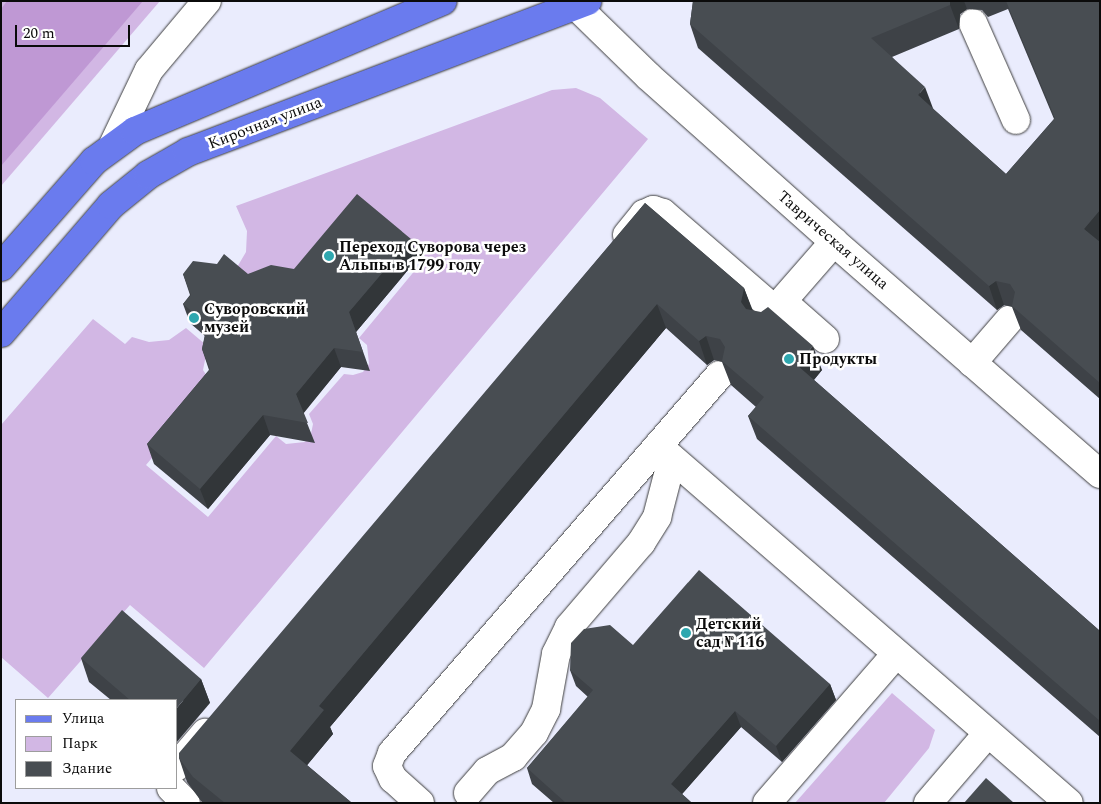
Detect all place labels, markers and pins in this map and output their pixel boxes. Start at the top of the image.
place label: Переход Суворова через Альпы в 1799 году [339,237,526,275]
marker: Переход Суворова через Альпы в 1799 году [323,250,335,262]
place label: Суворовский музей [204,299,306,337]
marker: Суворовский музей [188,312,200,324]
place label: Продукты [799,349,877,369]
marker: Продукты [783,353,795,365]
place label: Детский сад № 116 [696,614,765,652]
marker: Детский сад № 116 [680,627,692,639]

